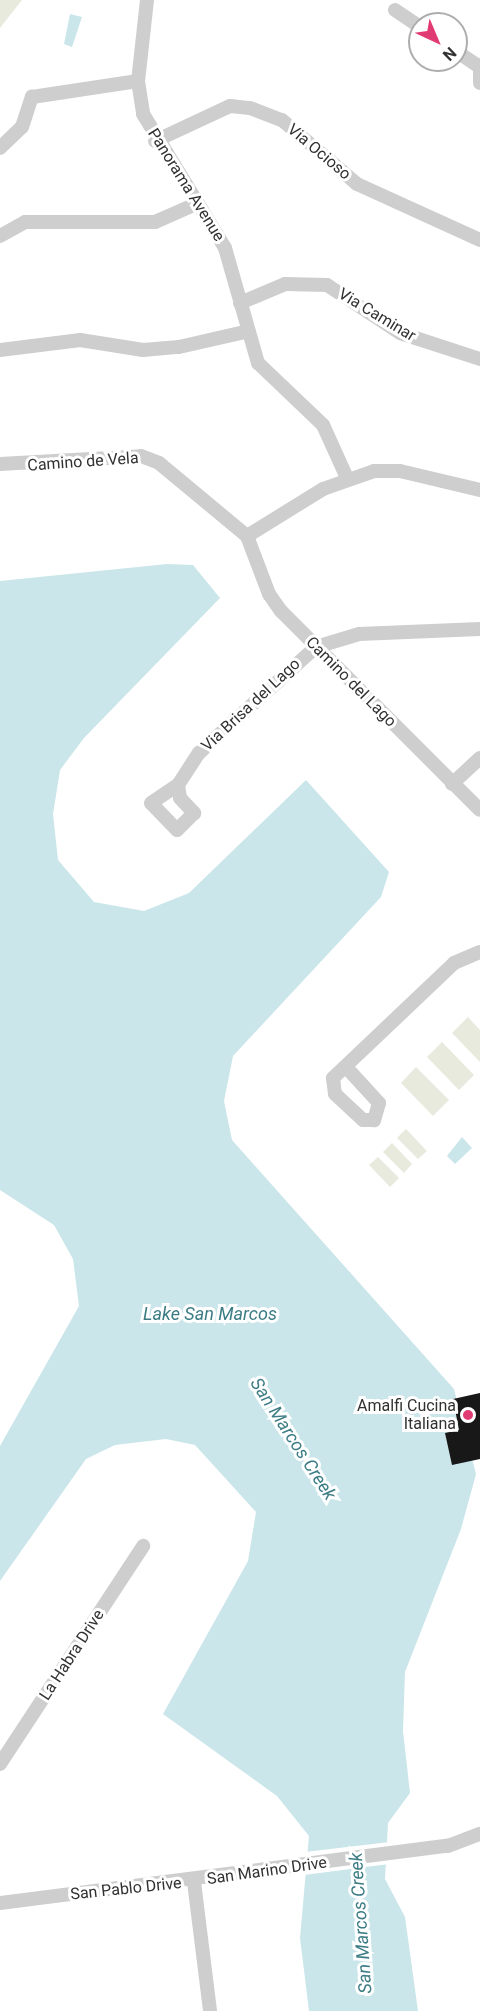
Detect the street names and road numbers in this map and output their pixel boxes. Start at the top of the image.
street label: Via Ocioso [284,120,354,184]
street label: Panorama Avenue [144,125,228,245]
street label: Via Caminar [335,284,419,346]
street label: Camino de Vela [27,449,139,475]
street label: Camino del Lago [302,633,400,731]
street label: Via Brisa del Lago [198,654,304,756]
street label: La Habra Drive [36,1606,108,1704]
street label: San Marino Drive [206,1853,328,1889]
street label: San Pablo Drive [69,1874,183,1904]

